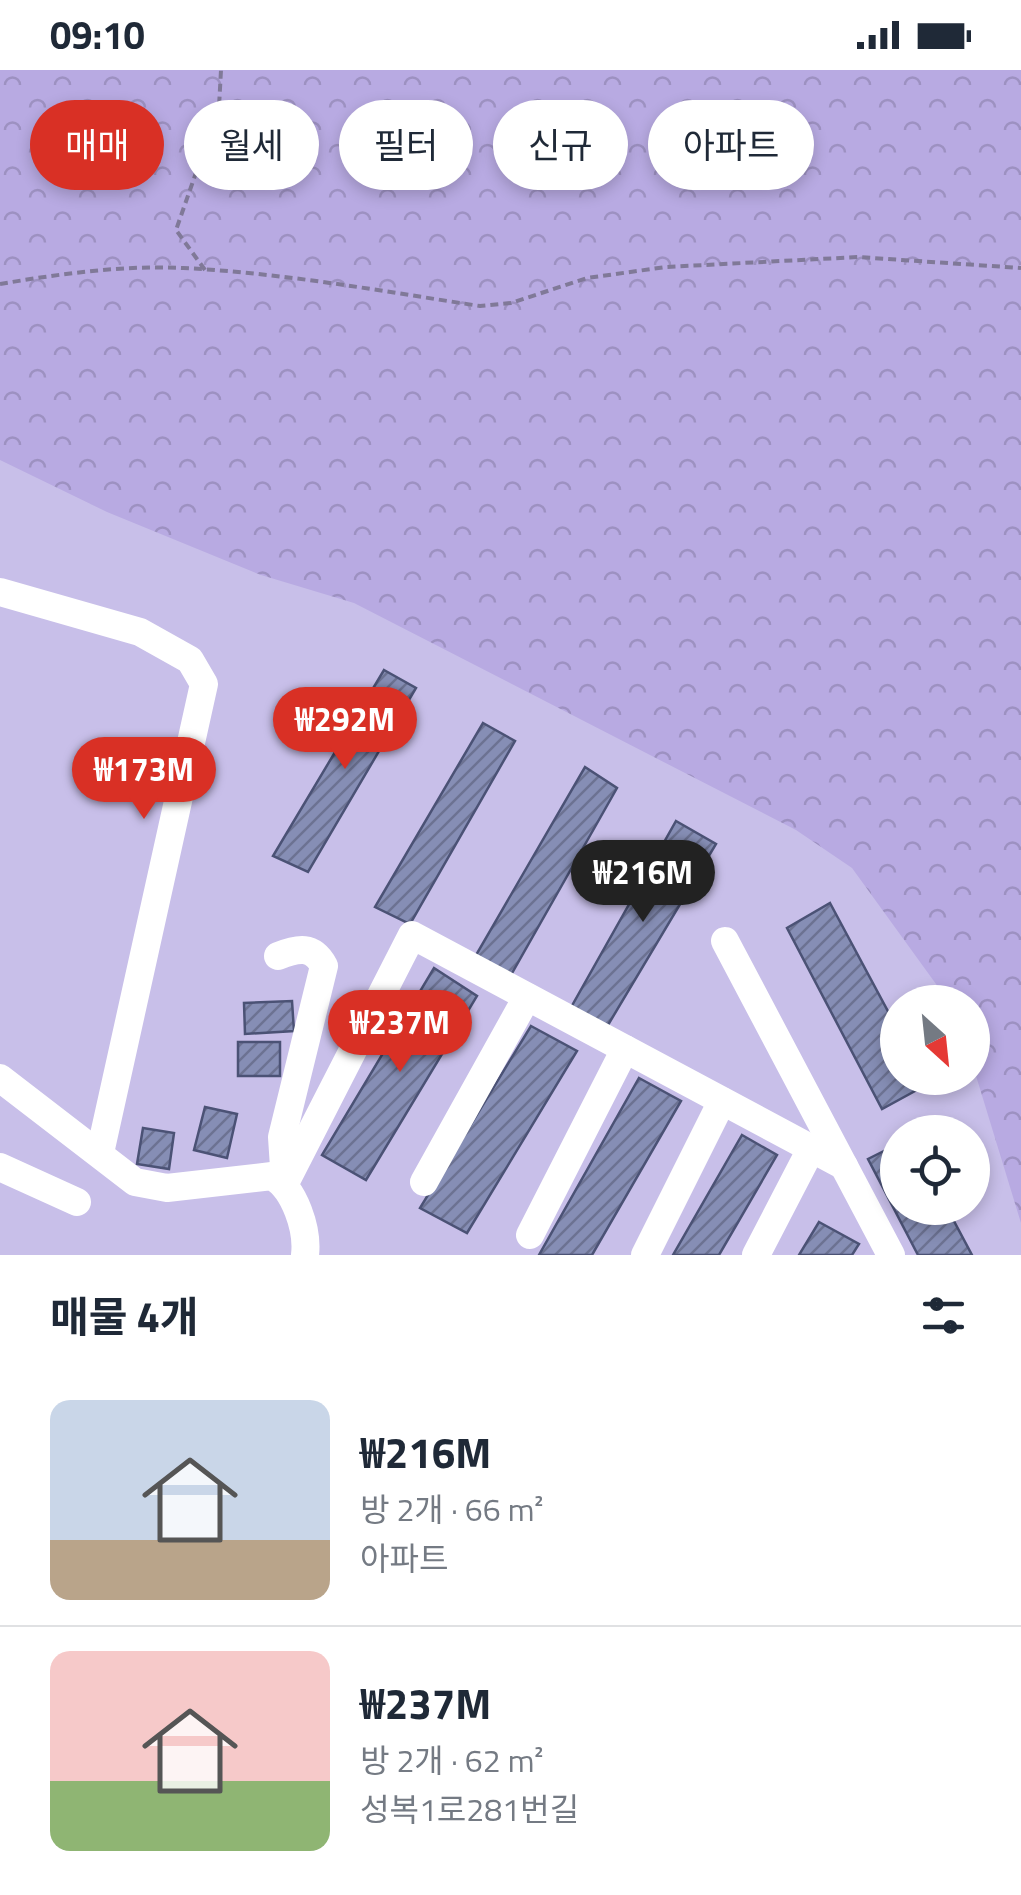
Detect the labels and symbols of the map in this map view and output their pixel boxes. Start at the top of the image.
pin: ₩292M [275,687,415,772]
pin: ₩173M [74,737,214,822]
pin: ₩216M [573,840,713,925]
north arrow [880,985,990,1095]
pin: ₩237M [330,990,470,1075]

